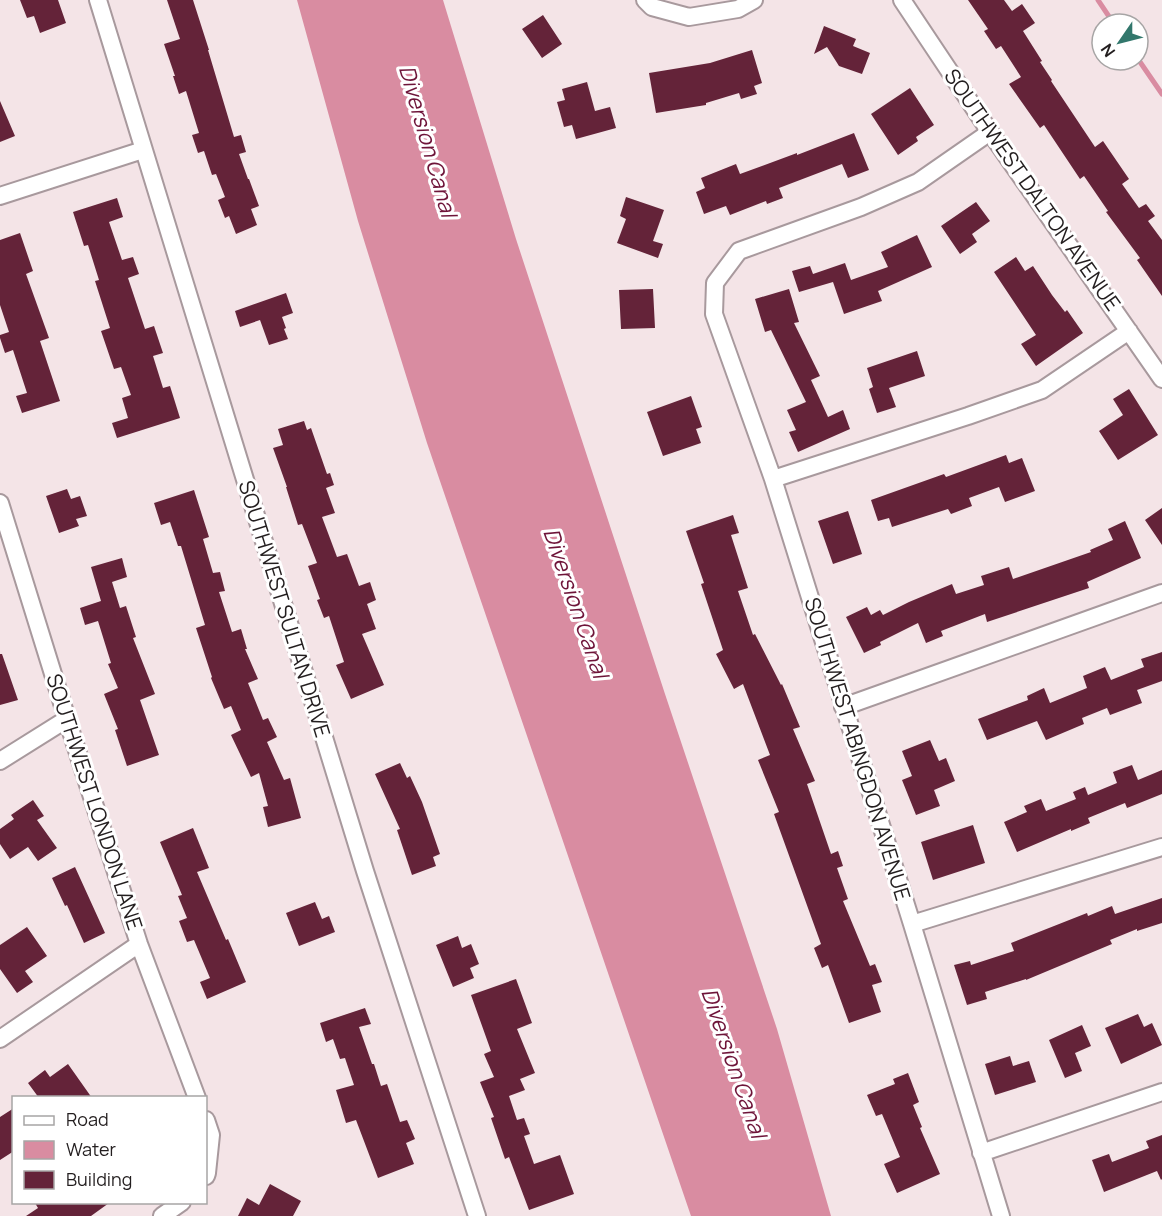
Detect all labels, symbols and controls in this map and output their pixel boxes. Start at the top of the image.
north arrow [1090,12,1150,72]
text: N [1095,40,1120,62]
water label: Diversion Canal [392,62,465,223]
street label: SOUTHWEST DALTON AVENUE [938,63,1127,316]
street label: SOUTHWEST SULTAN DRIVE [233,477,337,741]
water label: Diversion Canal [536,524,617,685]
street label: SOUTHWEST ABINGDON AVENUE [798,594,917,904]
street label: SOUTHWEST LONDON LANE [40,670,150,933]
water label: Diversion Canal [694,984,775,1145]
legend [12,1096,207,1204]
text: Road [66,1107,109,1131]
text: Water [66,1137,116,1161]
text: Building [66,1167,132,1191]

